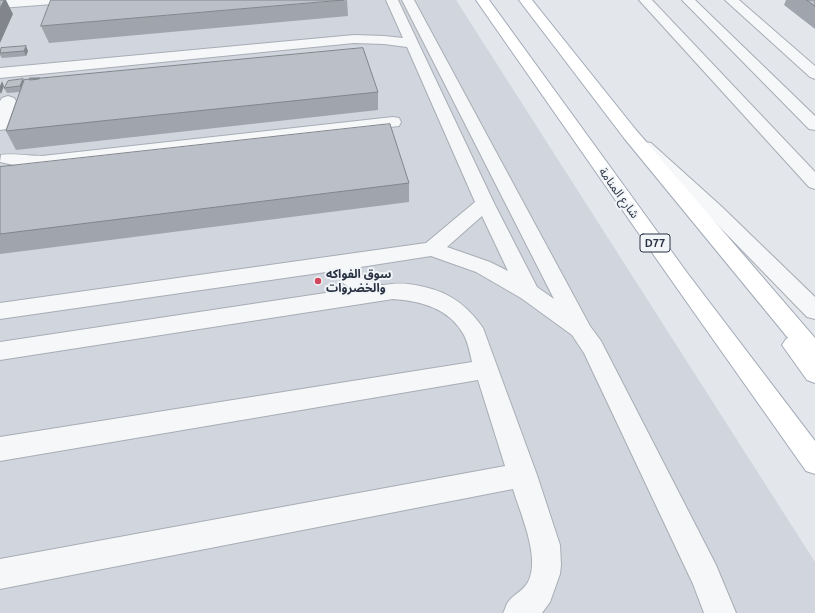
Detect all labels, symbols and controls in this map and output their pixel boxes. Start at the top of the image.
street label: شارع المنامة [596,165,642,221]
road number: D77 [640,234,670,252]
place label: سوق الفواكه والخضروات [326,267,391,295]
marker: سوق الفواكه والخضروات [313,276,323,286]

